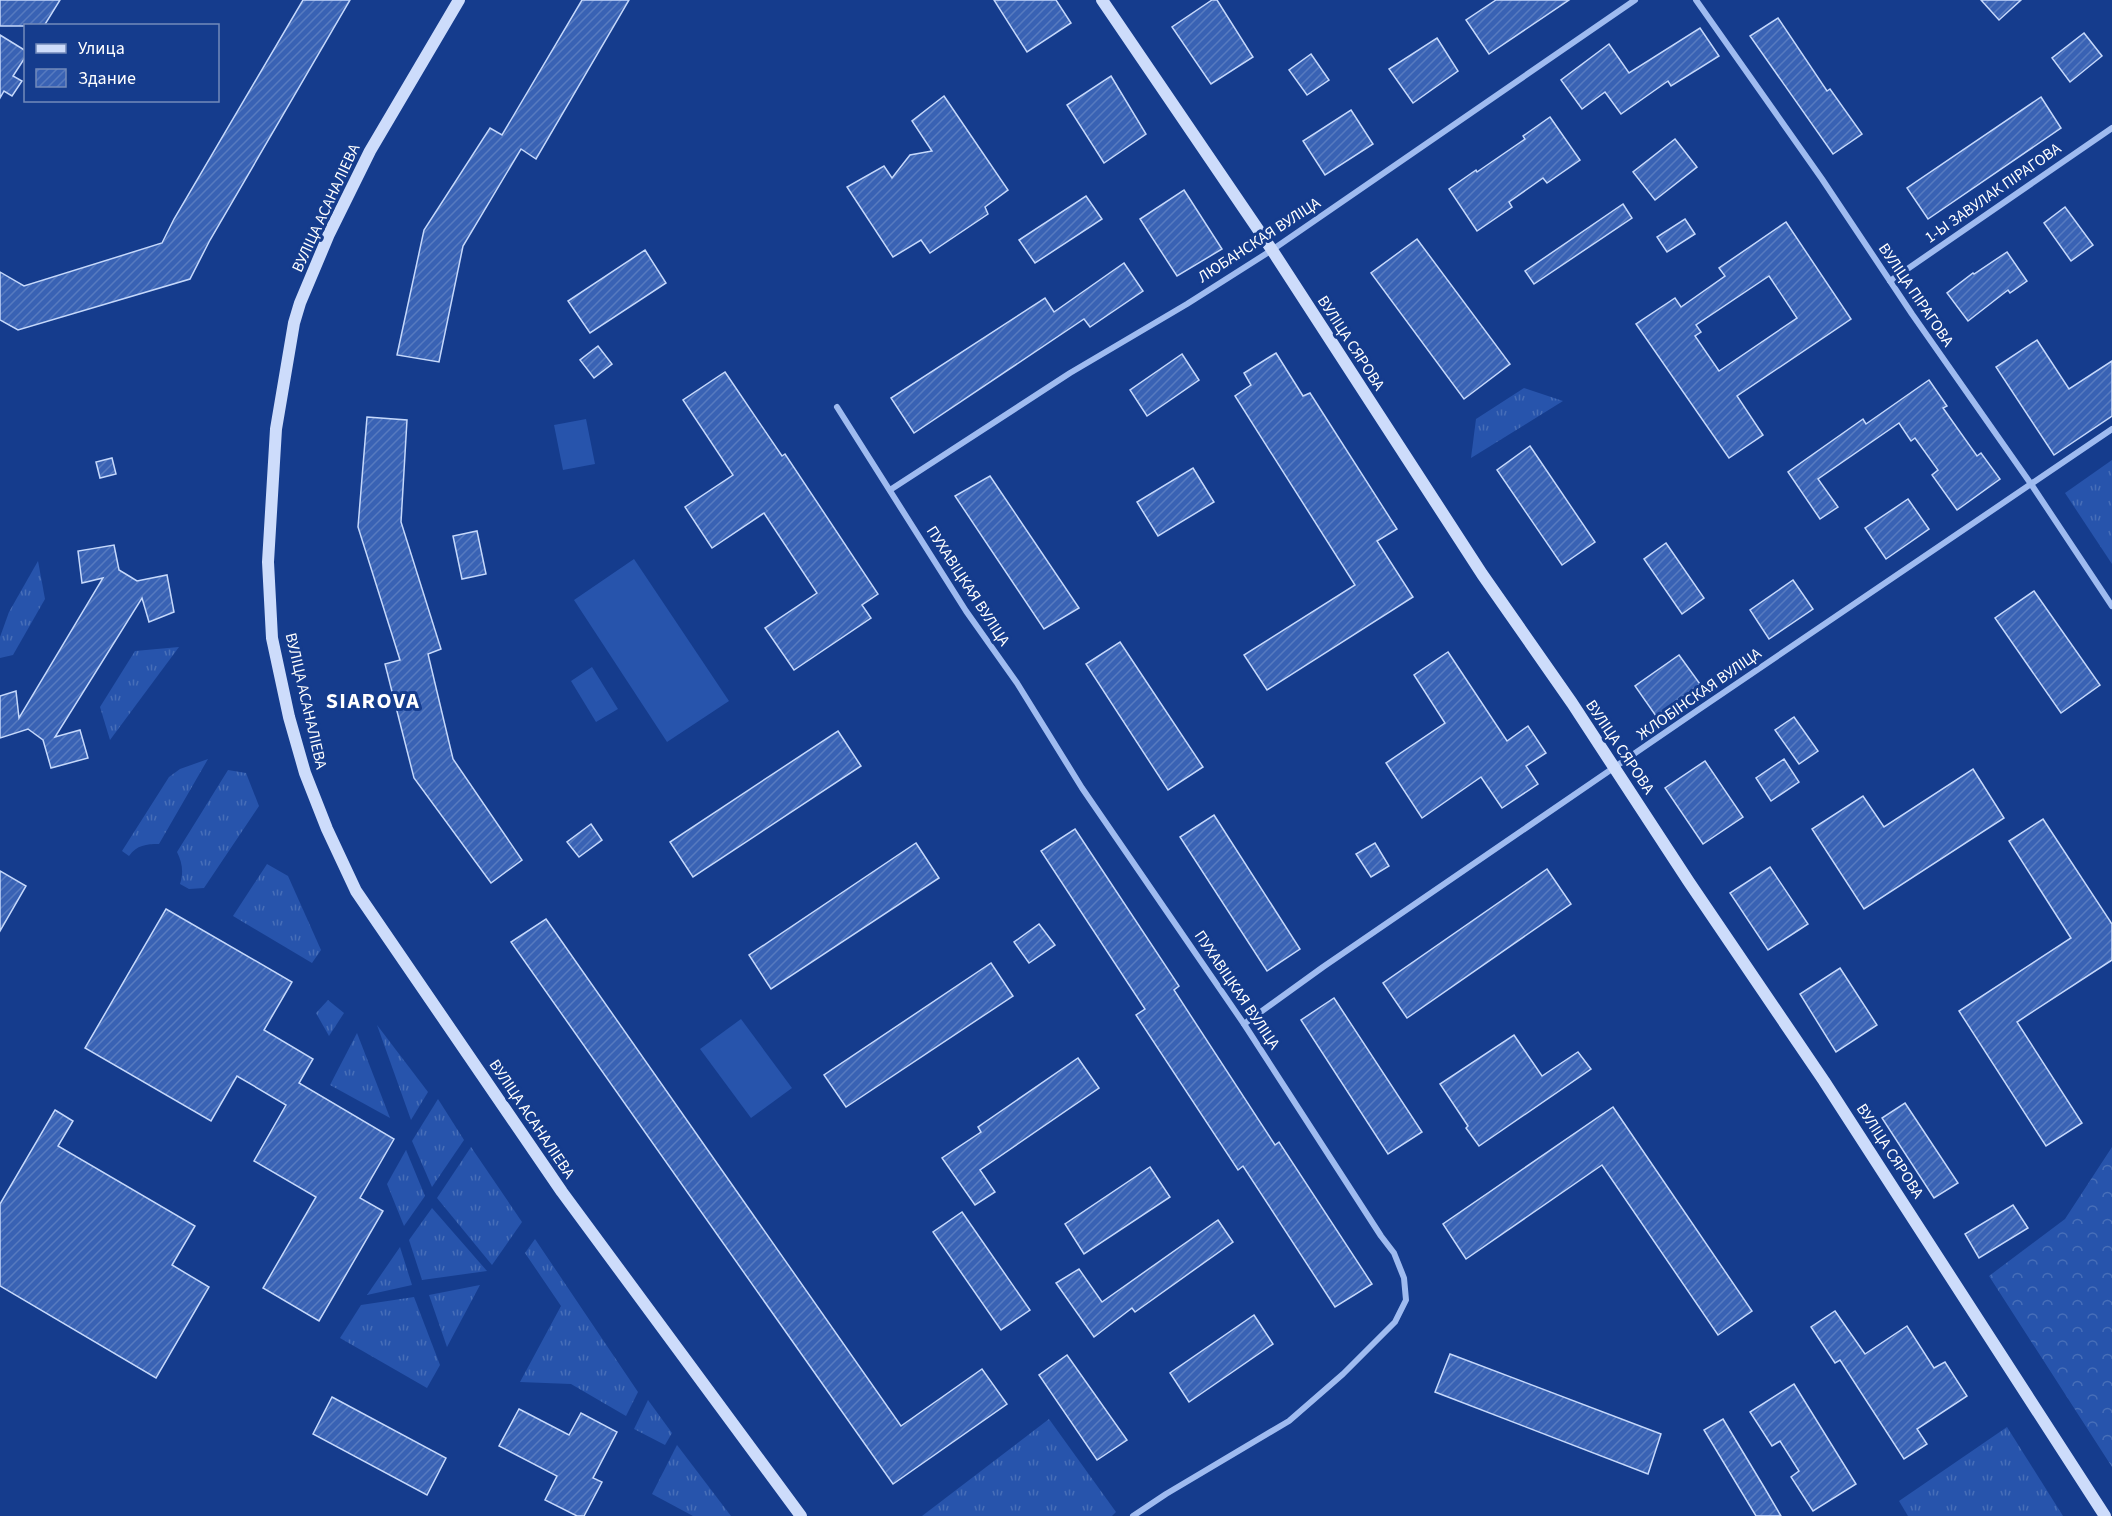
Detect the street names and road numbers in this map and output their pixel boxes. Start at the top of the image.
street label: 1-Ы ЗАВУЛАК ПІРАГОВА [1920,137,2066,248]
street label: ВУЛІЦА АСАНАЛІЕВА [287,140,366,276]
street label: ЛЮБАНСКАЯ ВУЛІЦА [1193,192,1325,288]
street label: ВУЛІЦА ПІРАГОВА [1873,239,1959,351]
street label: ВУЛІЦА СЯРОВА [1312,291,1390,395]
street label: ПУХАВІЦКАЯ ВУЛІЦА [921,522,1015,651]
street label: ВУЛІЦА АСАНАЛІЕВА [280,631,332,772]
street label: ЖЛОБІНСКАЯ ВУЛІЦА [1632,642,1766,745]
street label: ВУЛІЦА СЯРОВА [1580,696,1660,799]
street label: ПУХАВІЦКАЯ ВУЛІЦА [1189,926,1285,1054]
street label: ВУЛІЦА АСАНАЛІЕВА [484,1055,580,1183]
street label: ВУЛІЦА СЯРОВА [1851,1099,1929,1203]

